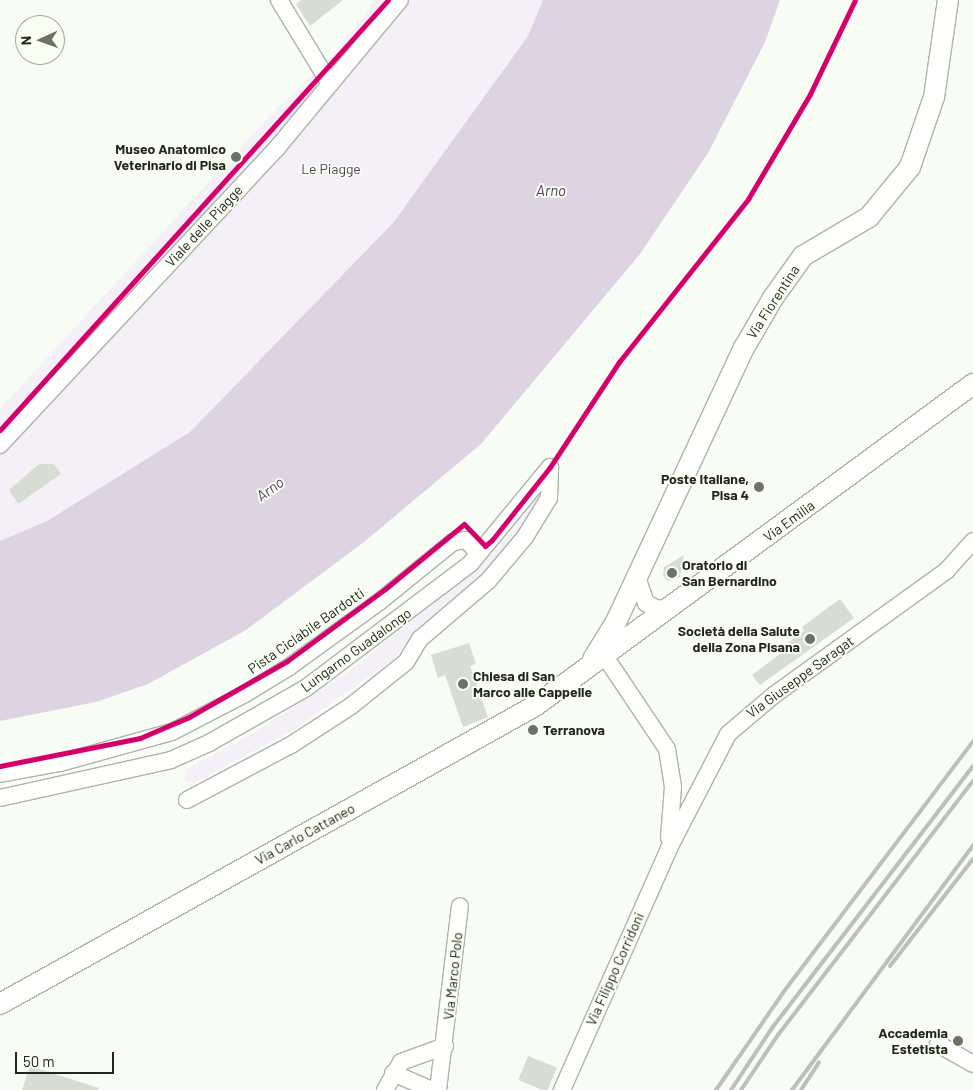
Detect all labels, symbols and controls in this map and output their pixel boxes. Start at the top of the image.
north arrow [15,15,65,65]
text: N [17,36,34,45]
place label: Museo Anatomico Veterinario di Pisa [114,141,226,174]
marker: Museo Anatomico Veterinario di Pisa [230,151,242,163]
park label: Le Piagge [301,161,361,177]
street label: Viale delle Piagge [162,182,246,270]
water label: Arno [536,182,566,200]
street label: Via Fiorentina [743,262,803,342]
place label: Poste Italiane, Pisa 4 [661,471,749,504]
water label: Arno [253,473,287,505]
marker: Poste Italiane, Pisa 4 [753,481,765,493]
street label: Via Emilia [760,497,818,545]
place label: Oratorio di San Bernardino [682,557,777,590]
marker: Oratorio di San Bernardino [666,567,678,579]
street label: Pista Ciclabile Bardotti [245,585,367,677]
street label: Lungarno Guadalongo [298,604,414,696]
place label: Società della Salute della Zona Pisana [678,623,800,656]
street label: Via Giuseppe Saragat [743,632,857,722]
marker: Società della Salute della Zona Pisana [804,633,816,645]
place label: Chiesa di San Marco alle Cappelle [473,668,592,700]
marker: Chiesa di San Marco alle Cappelle [457,678,469,690]
place label: Terranova [543,722,605,738]
marker: Terranova [527,724,539,736]
street label: Via Carlo Cattaneo [252,800,358,868]
street label: Via Filippo Corridoni [582,910,648,1028]
street label: Via Marco Polo [440,931,466,1021]
place label: Accademia Estetista [878,1025,948,1058]
marker: Accademia Estetista [952,1035,964,1047]
scale bar [18,1042,116,1074]
text: 50 m [23,1052,55,1070]

